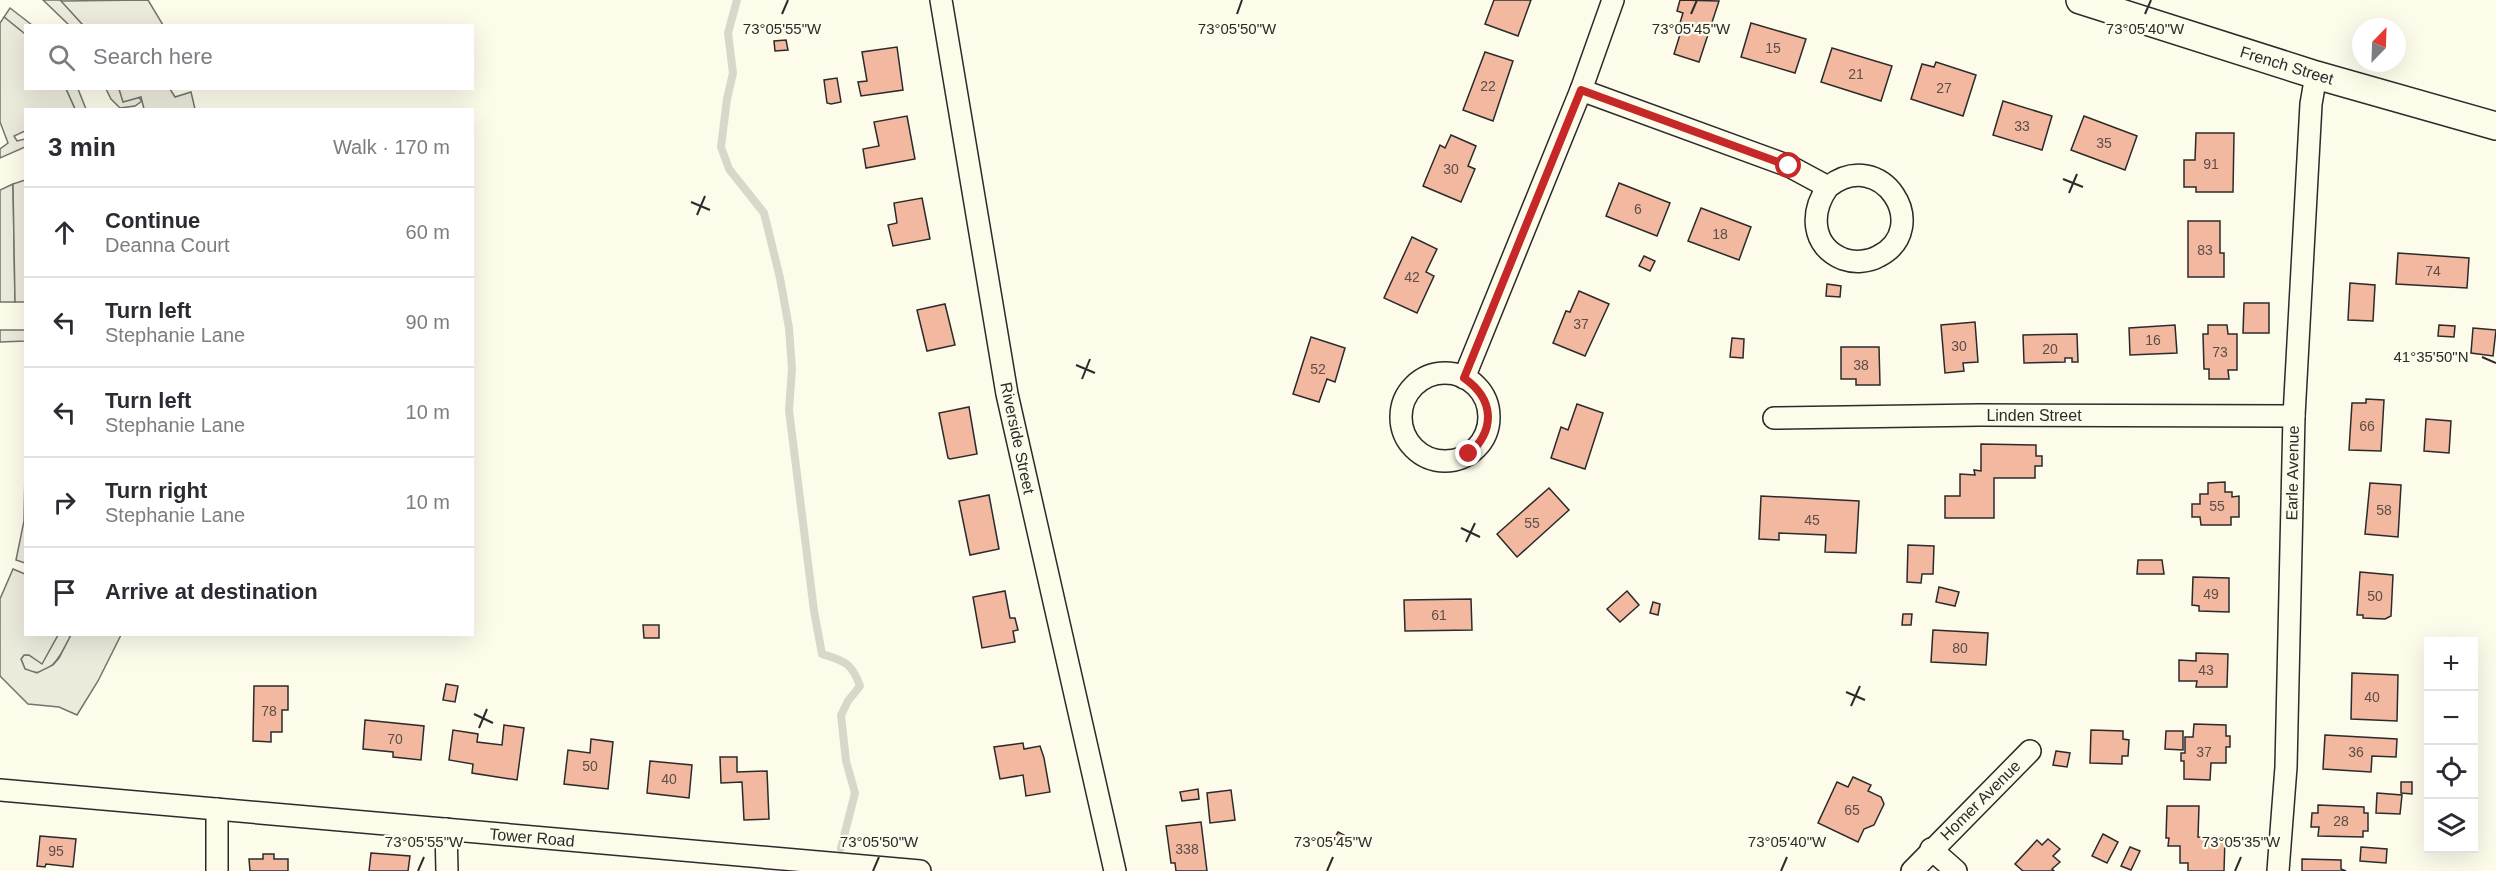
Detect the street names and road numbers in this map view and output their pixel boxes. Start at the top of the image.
street label: French Street [2238,43,2336,88]
street label: Riverside Street [997,381,1038,496]
street label: Linden Street [1986,407,2082,424]
street label: Earle Avenue [2283,425,2302,521]
street label: Homer Avenue [1937,757,2024,844]
street label: Tower Road [489,825,575,850]

